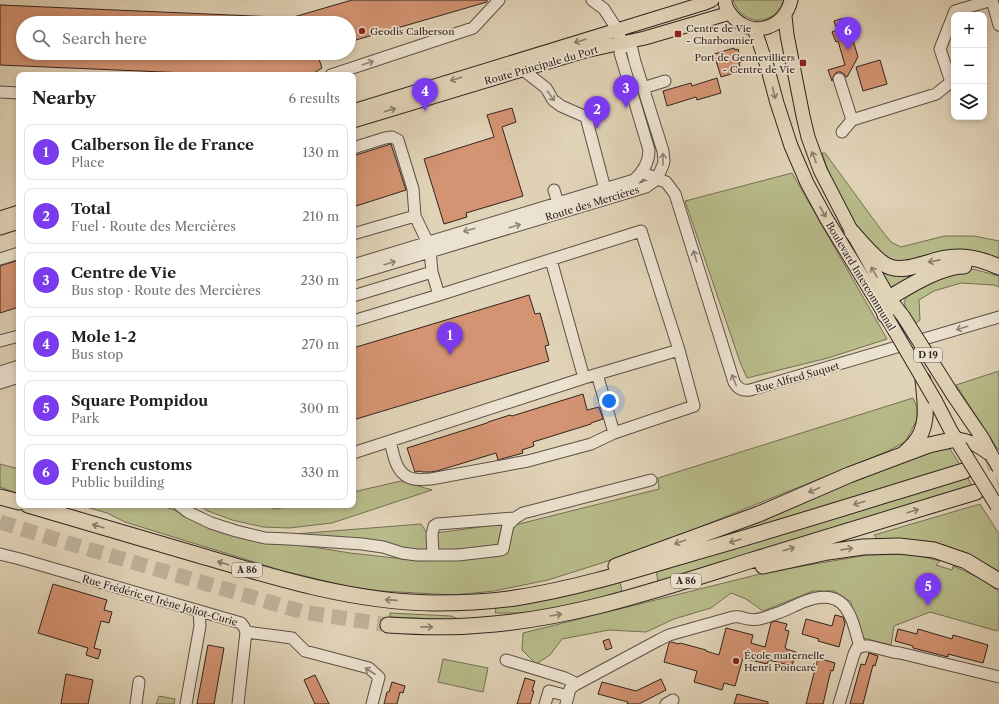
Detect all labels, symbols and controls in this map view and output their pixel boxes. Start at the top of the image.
map controls [951,12,987,120]
button: + [951,12,987,48]
search box [16,16,356,60]
pin: 6 [835,17,861,50]
place label: Centre de Vie - Charbonnier [686,22,755,47]
place label: Geodis Calberson [370,25,455,38]
marker: Geodis Calberson [357,26,367,36]
icon: search [30,27,52,49]
text: Search here [62,29,147,48]
marker: Centre de Vie - Charbonnier [673,29,683,39]
one-way arrow [574,38,587,45]
street label: Route Principale du Port [483,43,600,88]
button: − [951,48,987,84]
place label: Port de Gennevilliers - Centre de Vie [695,51,795,76]
one-way arrow [362,58,374,66]
marker: Port de Gennevilliers - Centre de Vie [798,58,808,68]
pin: 3 [613,75,639,108]
one-way arrow [450,76,463,83]
pin: 4 [412,78,438,111]
button: layers [951,84,987,120]
one-way arrow [771,86,778,99]
text: Nearby [32,88,96,108]
text: 6 results [289,90,340,106]
one-way arrow [547,90,555,101]
pin: 2 [584,96,610,129]
one-way arrow [384,106,397,113]
text: Calberson Île de France [71,135,254,154]
text: 1 [43,144,49,160]
text: 130 m [303,144,339,160]
one-way arrow [810,151,818,163]
one-way arrow [659,152,667,165]
text: Place [71,154,104,170]
street label: Route des Mercières [544,183,641,224]
text: Total [71,199,111,218]
one-way arrow [820,206,828,218]
text: 2 [42,208,50,224]
text: 210 m [302,208,339,224]
text: Fuel · Route des Mercières [71,218,236,234]
street label: Boulevard Intercommunal [823,219,898,333]
one-way arrow [508,222,521,229]
one-way arrow [463,227,476,234]
one-way arrow [691,250,698,263]
one-way arrow [928,257,941,265]
one-way arrow [384,259,397,266]
text: Centre de Vie [71,263,176,282]
one-way arrow [870,266,878,278]
text: 3 [42,272,50,288]
text: 230 m [301,272,339,288]
text: Bus stop · Route des Mercières [71,282,261,298]
pin: 1 [437,322,463,355]
one-way arrow [955,325,968,332]
text: Mole 1-2 [71,327,136,346]
text: 4 [42,336,50,352]
text: 270 m [301,336,339,352]
text: Bus stop [71,346,123,362]
road number: D 19 [914,348,942,362]
street label: Rue Alfred Suquet [753,359,841,396]
one-way arrow [730,375,738,387]
text: Square Pompidou [71,391,208,410]
your location [599,391,619,411]
text: 5 [42,400,50,416]
text: 300 m [300,400,339,416]
text: Park [71,410,99,426]
text: French customs [71,455,192,474]
text: 6 [42,464,50,480]
text: 330 m [301,464,339,480]
text: Public building [71,474,164,490]
one-way arrow [809,487,821,494]
one-way arrow [853,500,866,507]
one-way arrow [906,507,919,514]
one-way arrow [92,522,105,529]
one-way arrow [729,538,742,545]
one-way arrow [674,539,686,547]
one-way arrow [782,545,795,552]
one-way arrow [841,545,854,553]
one-way arrow [217,559,230,566]
road number: A 86 [232,563,262,577]
street label: Rue Frédéric et Irène Joliot-Curie [81,572,239,629]
pin: 5 [915,573,941,606]
road number: A 86 [671,574,701,588]
one-way arrow [385,597,398,604]
one-way arrow [549,610,562,618]
one-way arrow [420,623,433,631]
place label: École maternelle Henri Poincaré [744,649,825,674]
marker: École maternelle Henri Poincaré [731,656,741,666]
one-way arrow [364,666,376,674]

